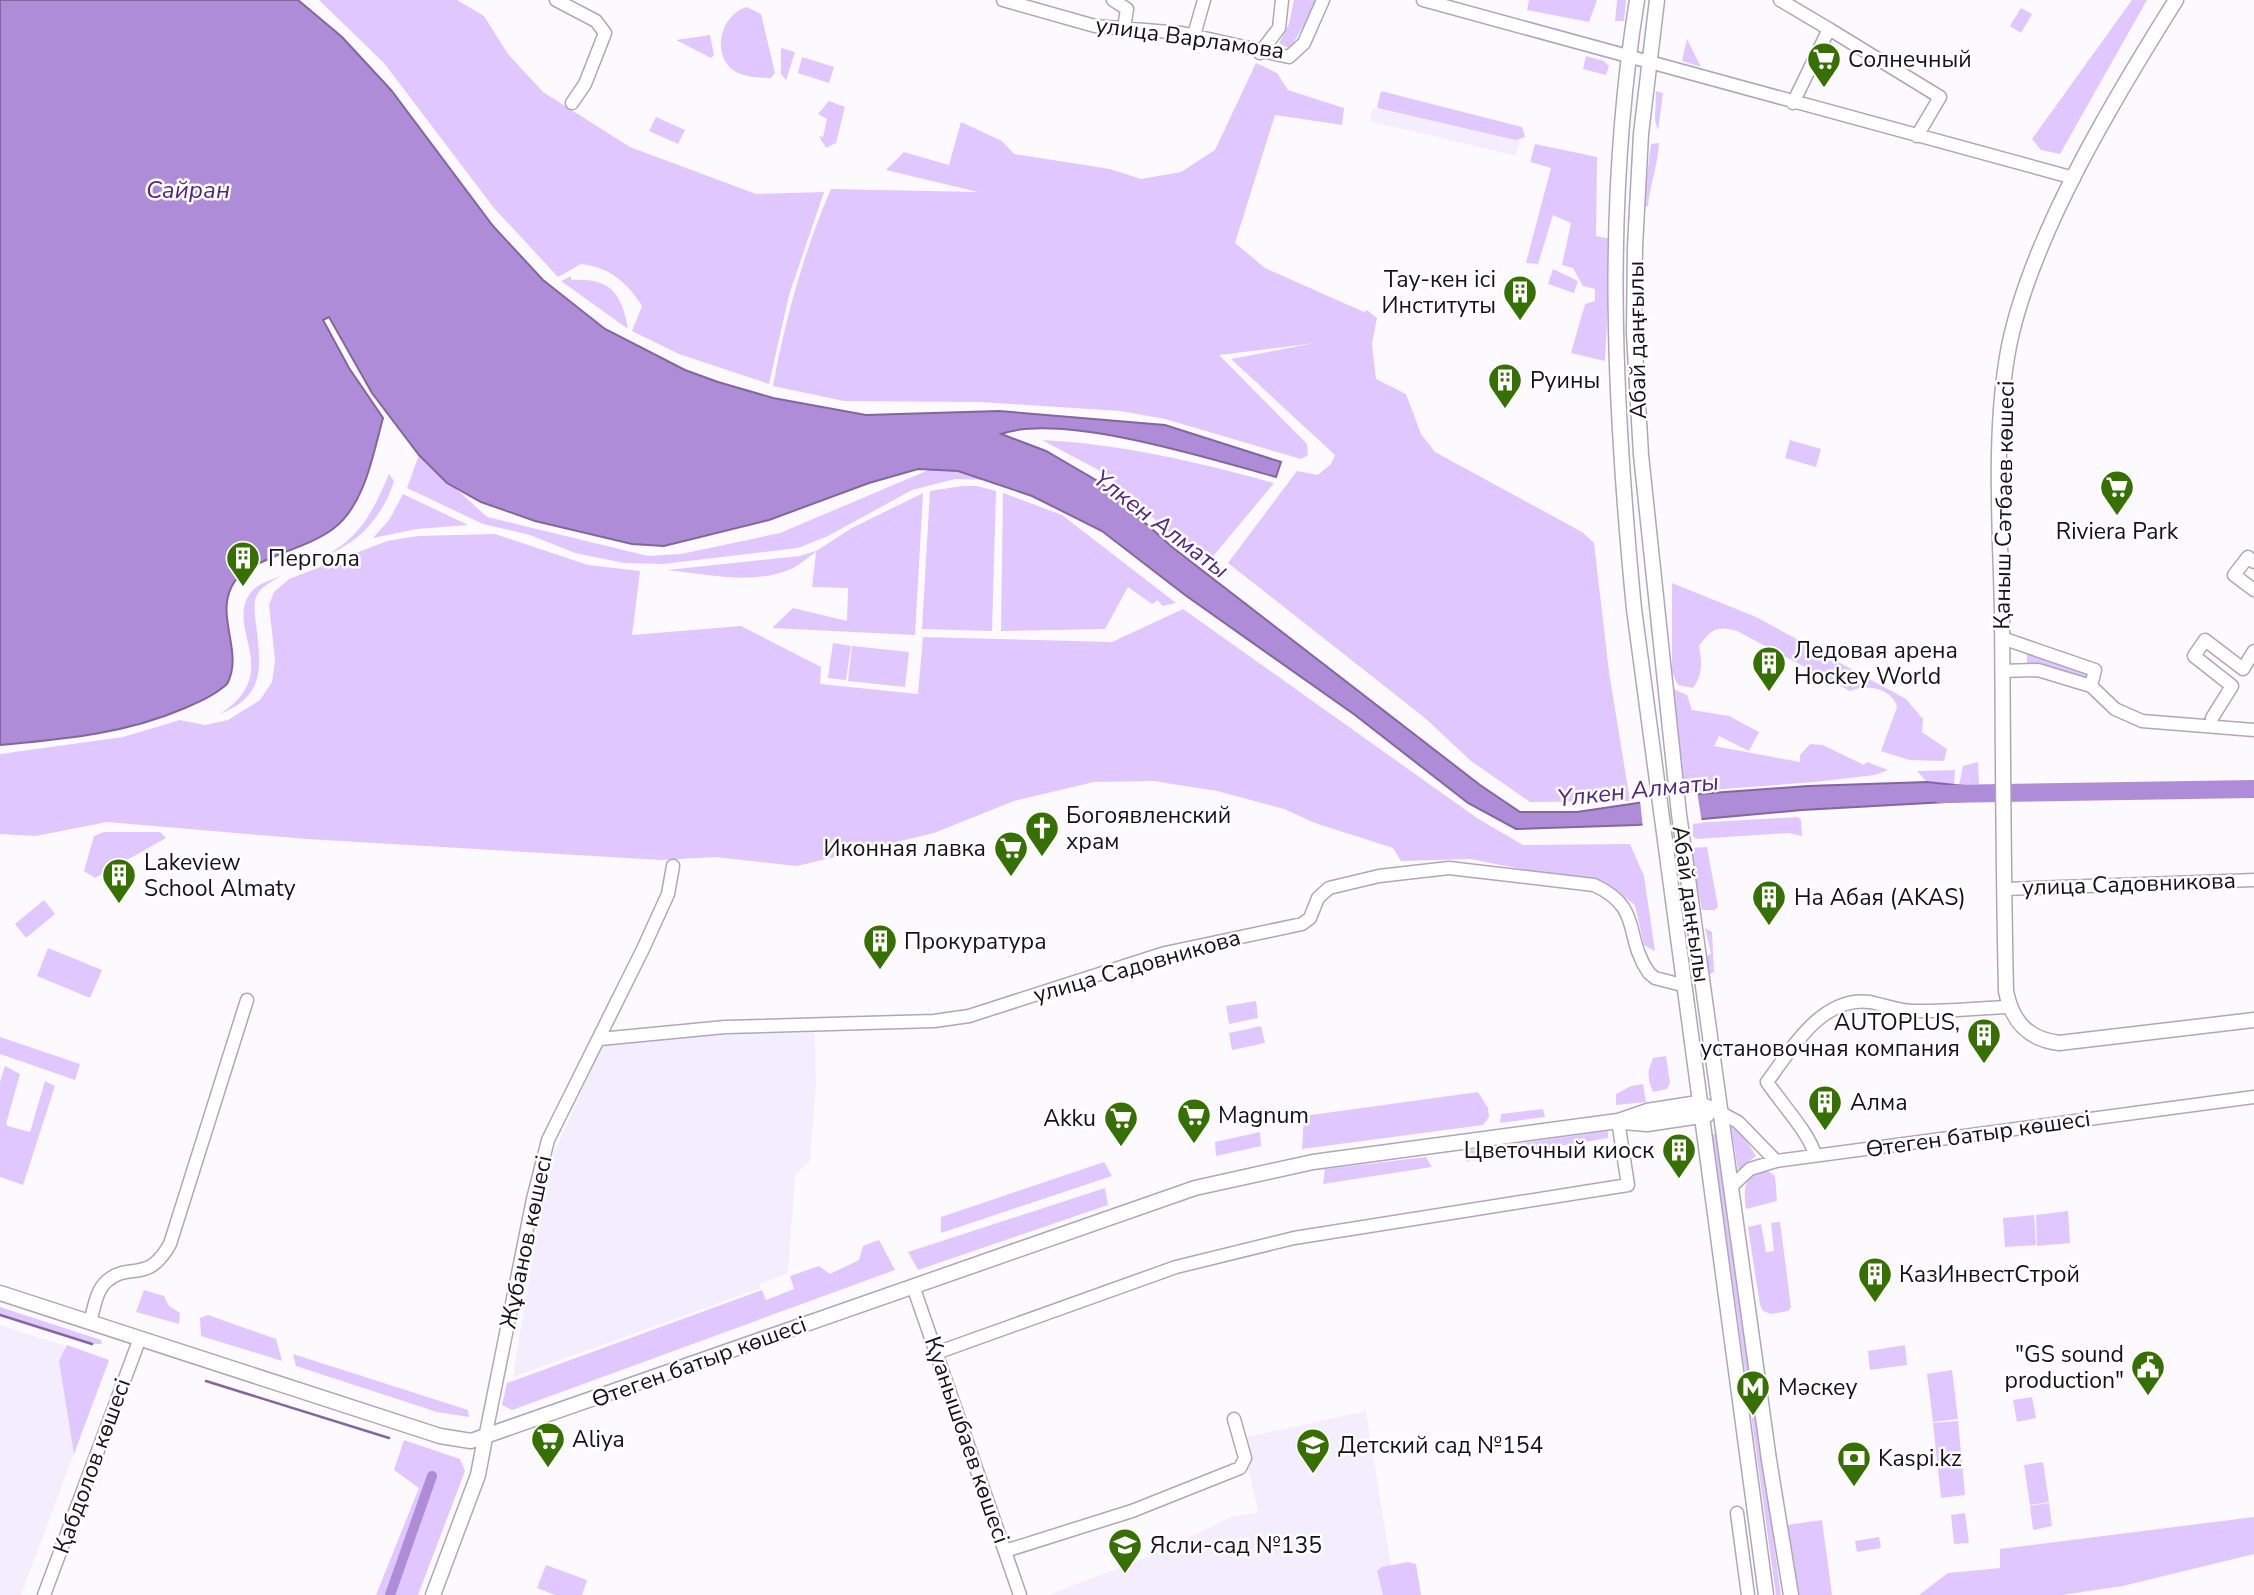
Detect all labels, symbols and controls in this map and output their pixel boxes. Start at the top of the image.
street label: улица Варламова [1094,9,1286,67]
supermarket icon: Солнечный [1805,40,1843,89]
place label: Солнечный [1848,44,1972,75]
water label: Сайран [146,174,230,206]
street label: Абай даңғылы [1620,261,1654,419]
place label: Тау-кен ісі Институты [1382,264,1496,321]
building icon: Тау-кен ісі Институты [1501,273,1539,322]
building icon: Руины [1486,361,1524,410]
place label: Руины [1530,365,1600,396]
street label: Қаныш Сәтбаев көшесі [1986,380,2022,630]
water label: Үлкен Алматы [1087,462,1235,586]
supermarket icon: Riviera Park [2098,468,2136,517]
place label: Riviera Park [2056,516,2179,547]
building icon: Пергола [224,539,262,588]
place label: Пергола [268,543,360,574]
place label: Ледовая арена Hockey World [1794,635,1958,692]
building icon: Ледовая арена Hockey World [1750,644,1788,693]
water label: Үлкен Алматы [1556,766,1720,814]
place label: Богоявленский храм [1066,800,1231,857]
church icon: Богоявленский храм [1023,809,1061,858]
street label: Абай даңғылы [1665,824,1717,984]
supermarket icon: Иконная лавка [992,829,1030,878]
place label: Иконная лавка [823,833,986,864]
place label: Lakeview School Almaty [144,847,296,904]
building icon: Lakeview School Almaty [100,856,138,905]
street label: улица Садовникова [2022,865,2236,903]
building icon: На Абая (AKAS) [1750,878,1788,927]
place label: На Абая (AKAS) [1794,882,1966,913]
building icon: Прокуратура [861,922,899,971]
street label: улица Садовникова [1030,922,1244,1010]
place label: Прокуратура [904,926,1047,957]
place label: AUTOPLUS, установочная компания [1700,1007,1960,1064]
building icon: AUTOPLUS, установочная компания [1965,1016,2003,1065]
building icon: Алма [1806,1083,1844,1132]
place label: Алма [1850,1087,1908,1118]
supermarket icon: Magnum [1175,1096,1213,1145]
supermarket icon: Akku [1102,1099,1140,1148]
place label: Magnum [1218,1100,1309,1131]
place label: Akku [1043,1103,1096,1134]
street label: Өтеген батыр көшесі [1864,1103,2092,1165]
building icon: Цветочный киоск [1660,1131,1698,1180]
place label: Цветочный киоск [1464,1135,1655,1166]
street label: Жұбанов көшесі [492,1152,560,1332]
building icon: КазИнвестСтрой [1856,1255,1894,1304]
place label: КазИнвестСтрой [1899,1259,2080,1290]
street label: Өтеген батыр көшесі [587,1309,811,1415]
street label: Қуанышбаев көшесі [917,1332,1017,1548]
place label: "GS sound production" [2005,1339,2124,1396]
public building icon: "GS sound production" [2129,1348,2167,1397]
metro station icon: Мәскеу [1734,1368,1772,1417]
place label: Мәскеу [1778,1372,1857,1403]
street label: Қабдолов көшесі [46,1374,138,1558]
supermarket icon: Aliya [529,1420,567,1469]
place label: Aliya [572,1424,625,1455]
school or university icon: Детский сад №154 [1294,1426,1332,1475]
place label: Детский сад №154 [1338,1430,1543,1461]
bank icon: Kaspi.kz [1835,1439,1873,1488]
place label: Kaspi.kz [1878,1443,1962,1474]
school or university icon: Ясли-сад №135 [1106,1526,1144,1575]
place label: Ясли-сад №135 [1150,1530,1322,1561]

